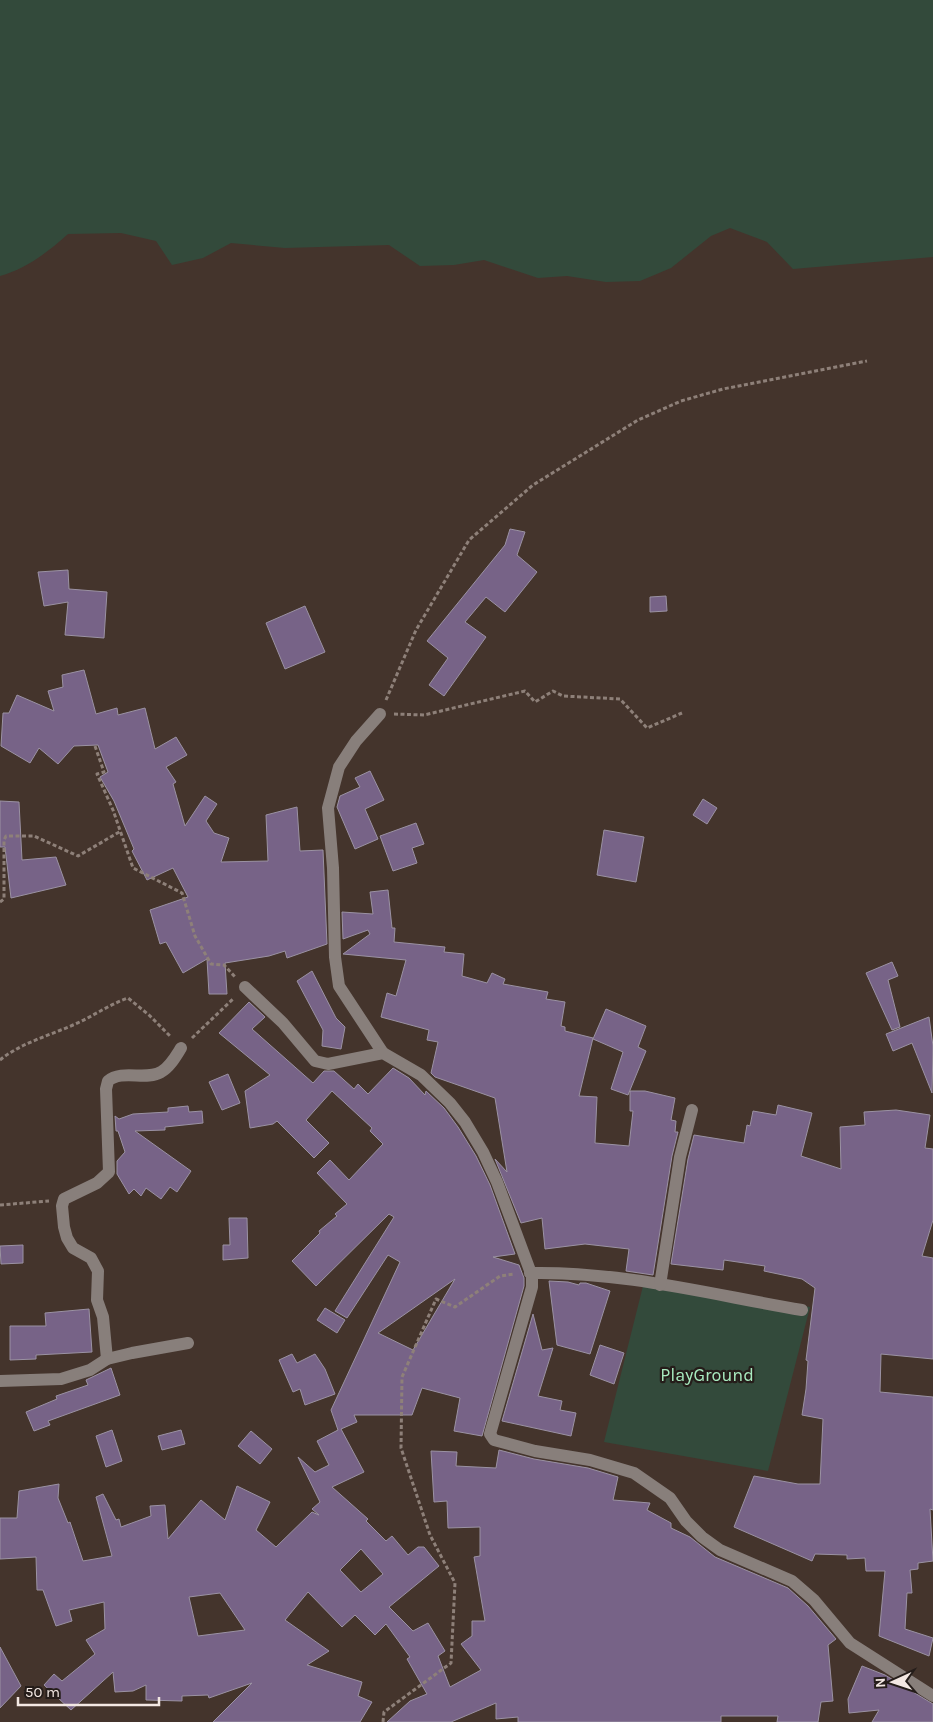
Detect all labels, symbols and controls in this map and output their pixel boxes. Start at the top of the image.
park label: PlayGround [660,1364,754,1386]
north arrow [868,1657,918,1707]
scale bar [18,1674,159,1706]
text: N [872,1677,889,1688]
text: 50 m [25,1683,60,1701]

